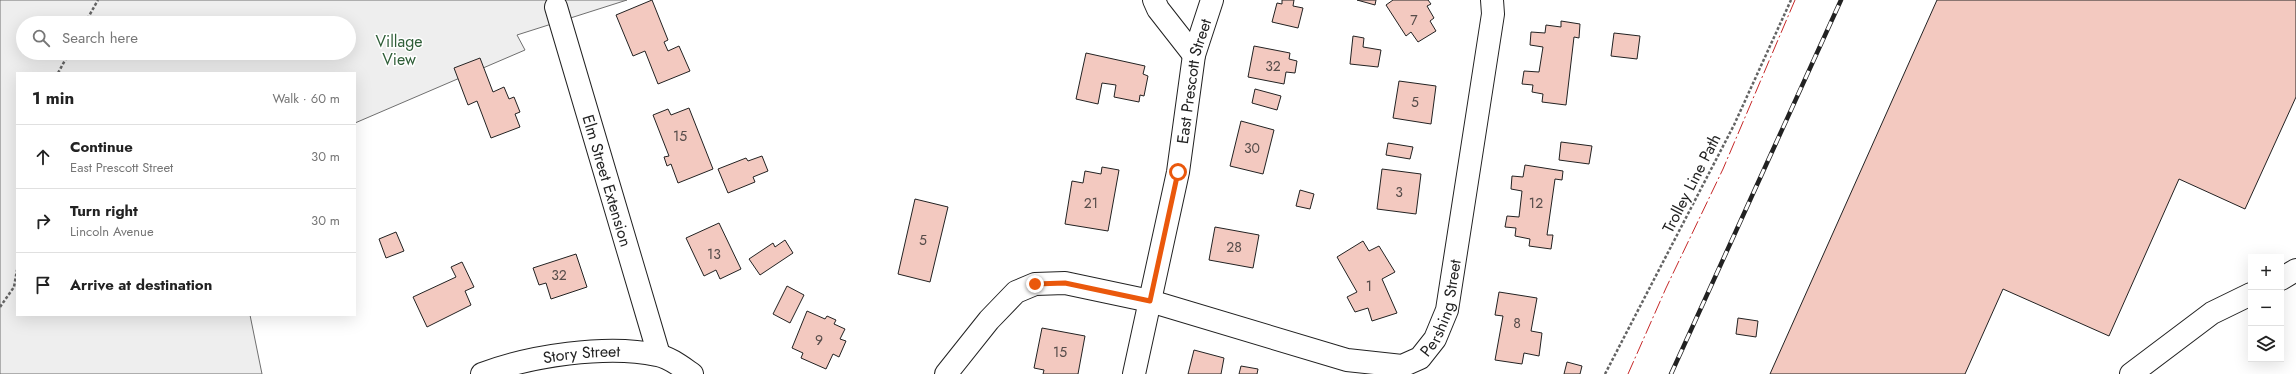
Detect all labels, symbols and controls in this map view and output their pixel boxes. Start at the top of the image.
house number: 7 [1410,10,1418,30]
search box [16,16,356,60]
street label: East Prescott Street [1171,16,1217,145]
icon: search [30,27,52,49]
text: Search here [62,27,138,49]
park label: Village View [375,30,423,71]
house number: 32 [1265,56,1281,76]
text: 1 min [32,86,74,110]
text: Walk · 60 m [272,89,340,108]
house number: 5 [1411,92,1419,112]
street label: Elm Street Extension [576,112,637,249]
house number: 15 [673,126,687,146]
street label: Trolley Line Path [1657,130,1726,237]
text: Continue [70,136,133,158]
house number: 30 [1244,138,1260,158]
icon: ahead [32,146,54,168]
text: 30 m [311,147,340,166]
text: East Prescott Street [70,158,173,177]
route start [1169,163,1187,181]
house number: 3 [1395,182,1403,202]
house number: 21 [1084,193,1098,213]
house number: 12 [1529,193,1543,213]
text: Turn right [70,200,138,222]
icon: right [32,210,54,232]
text: 30 m [311,211,340,230]
text: Lincoln Avenue [70,222,154,241]
house number: 5 [919,230,927,250]
house number: 28 [1226,237,1242,257]
house number: 13 [707,244,721,264]
map controls [2248,254,2284,362]
button: + [2248,254,2284,290]
street label: Pershing Street [1415,258,1467,361]
house number: 32 [551,265,567,285]
icon: arrive [32,274,54,296]
text: Arrive at destination [70,274,212,296]
route end [1026,275,1044,293]
house number: 1 [1366,276,1372,296]
button: − [2248,290,2284,326]
house number: 8 [1513,313,1521,333]
button: layers [2248,326,2284,362]
house number: 9 [815,330,823,350]
street label: Story Street [541,340,621,369]
house number: 15 [1053,342,1067,362]

